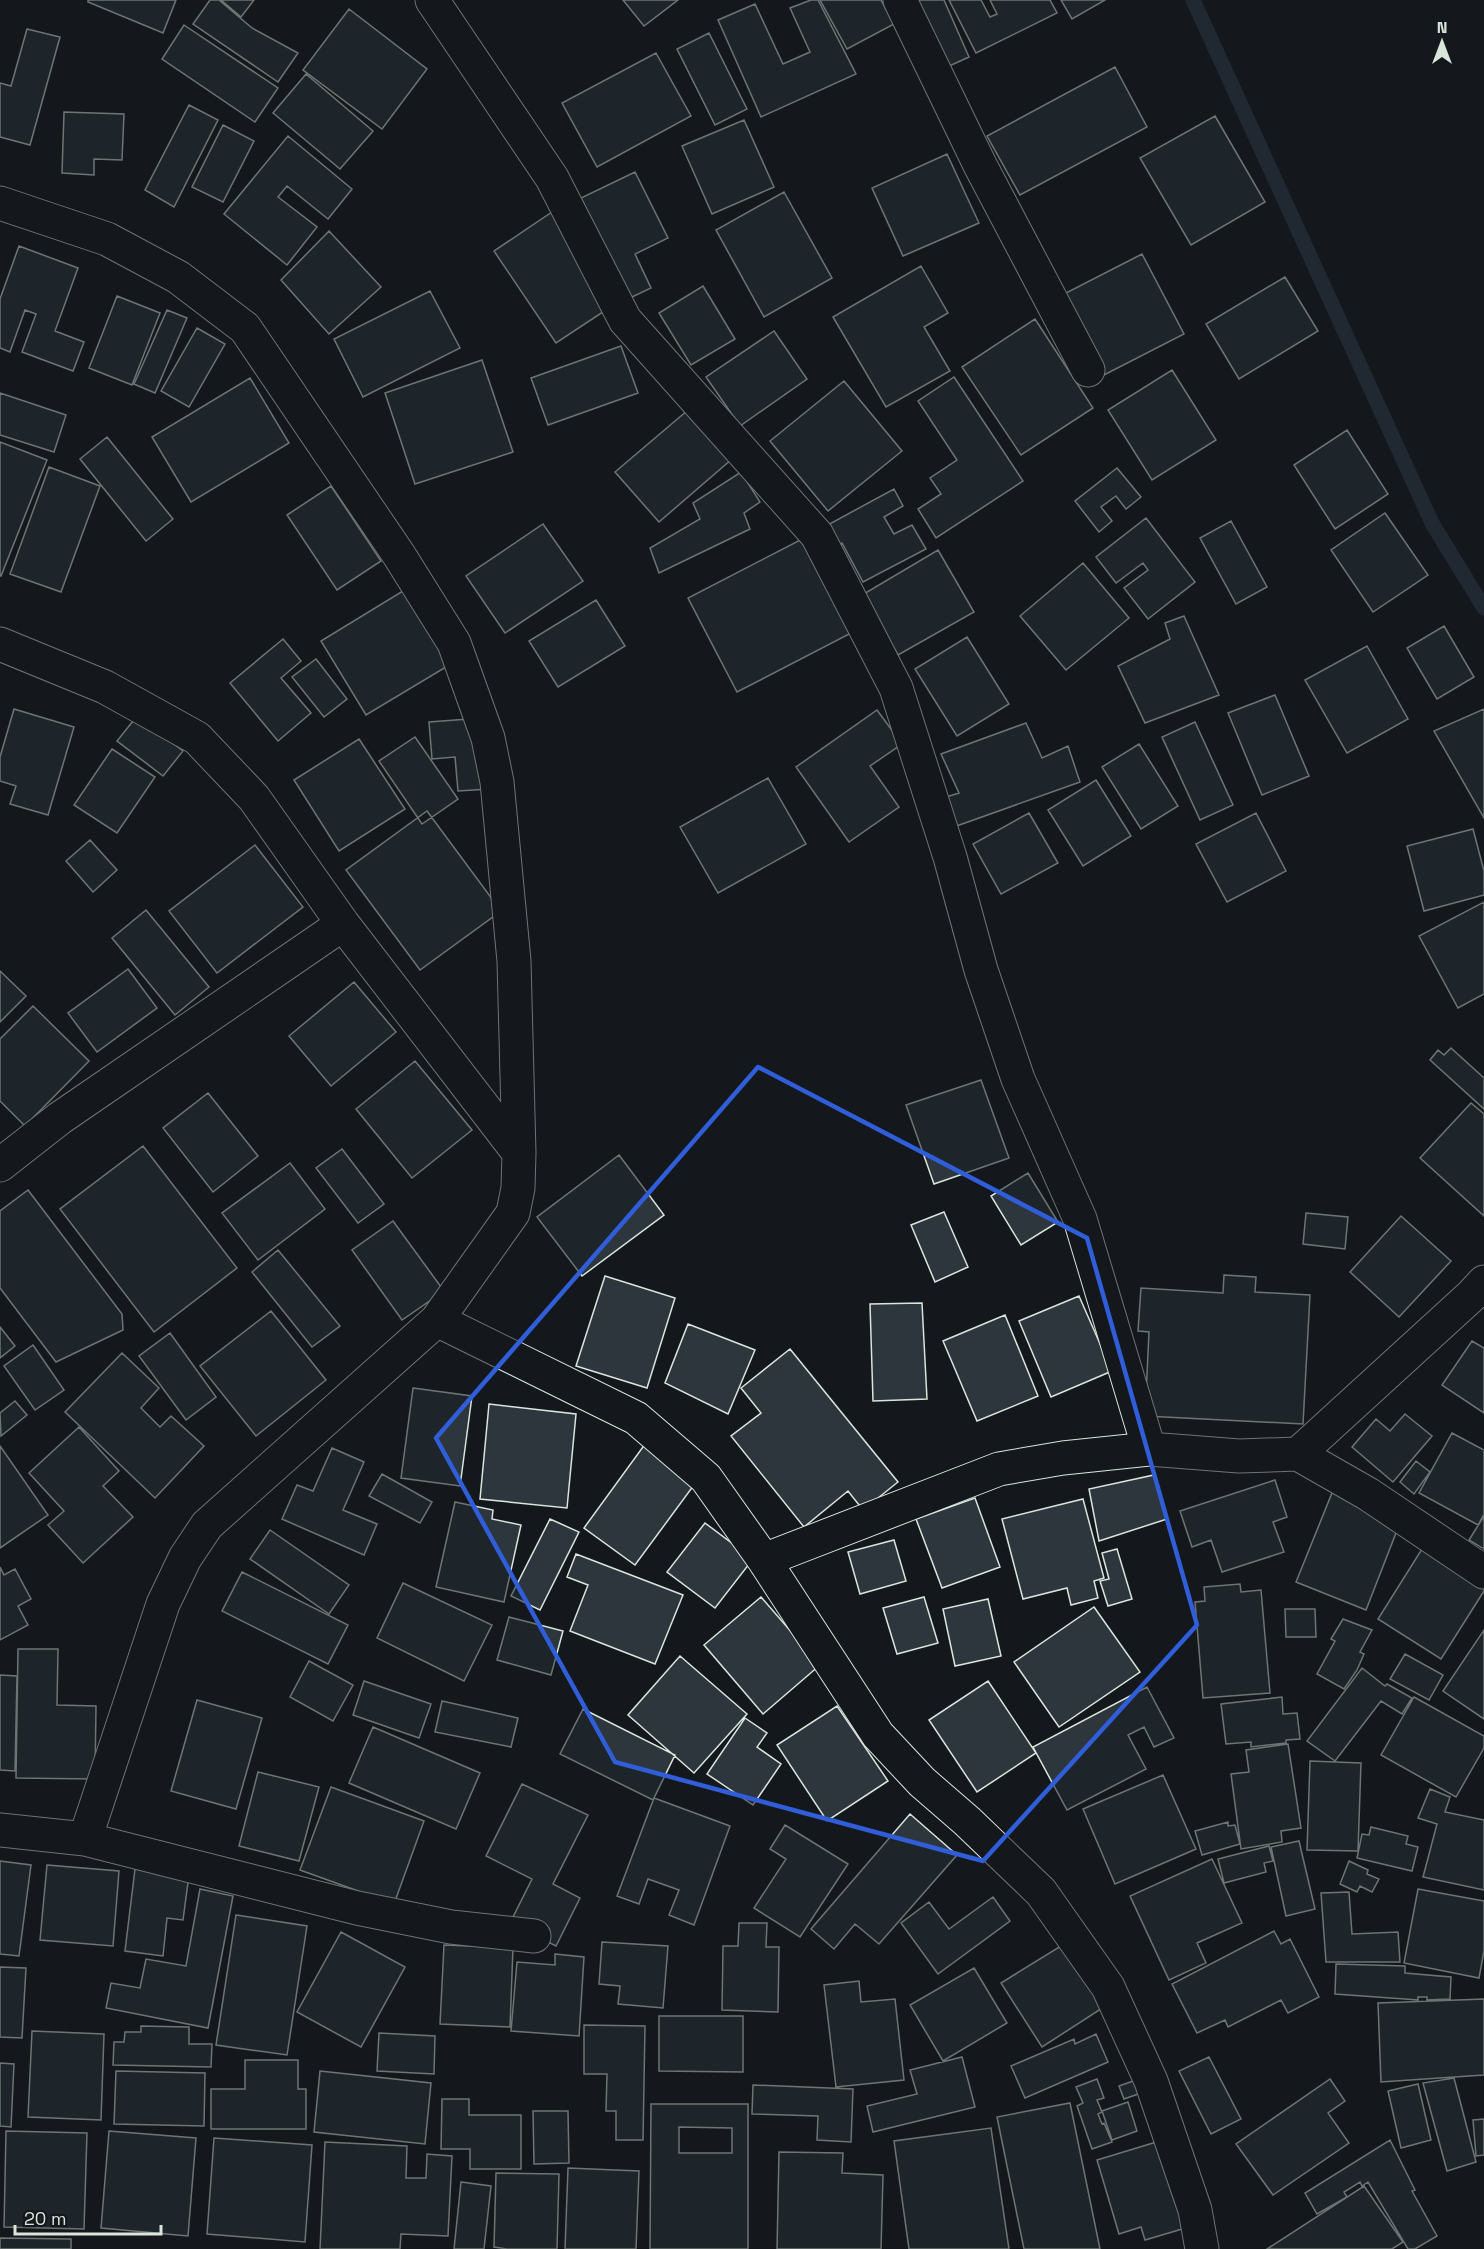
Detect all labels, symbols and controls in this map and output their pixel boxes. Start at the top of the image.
north arrow [1412,12,1472,72]
text: N [1437,17,1447,38]
scale bar [15,2198,160,2236]
text: 20 m [24,2207,67,2230]

